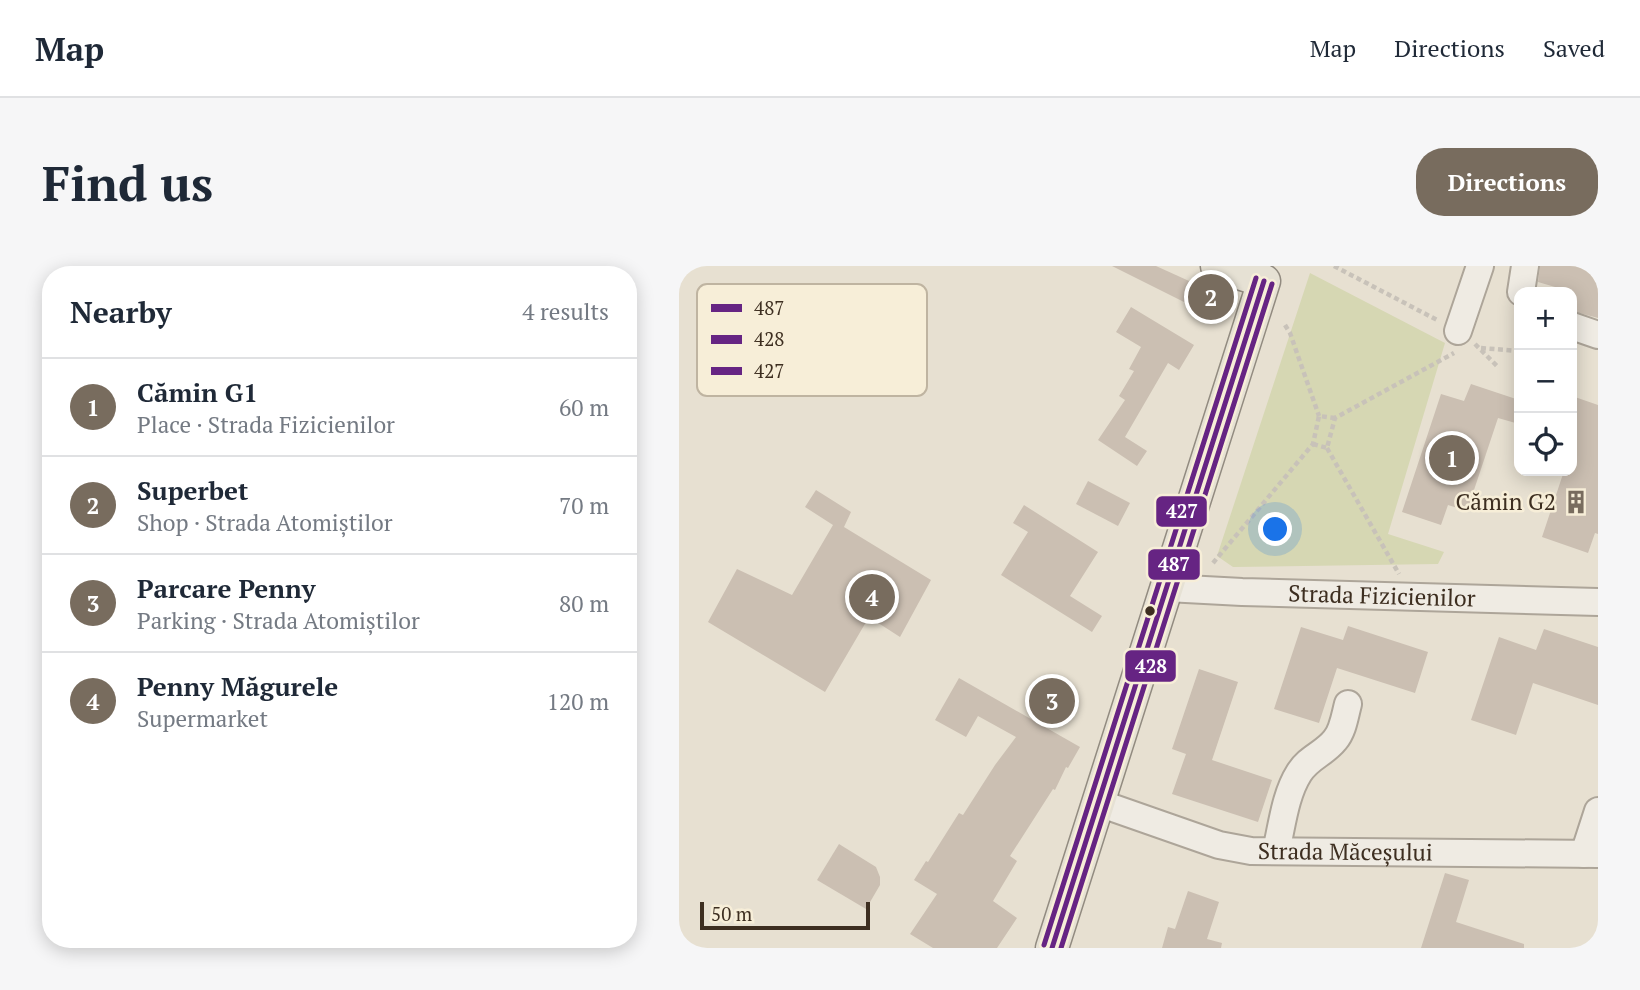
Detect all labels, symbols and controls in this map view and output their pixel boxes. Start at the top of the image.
text: Map [35,27,104,70]
text: Map [1310,32,1356,64]
text: Directions [1394,32,1505,64]
text: Saved [1543,32,1605,64]
button: Directions [1416,148,1598,216]
text: Find us [42,150,213,215]
pin: 2 [1188,271,1234,323]
legend [697,284,927,396]
map controls [1514,287,1577,476]
button: + [1514,287,1577,350]
text: Nearby [70,292,172,332]
text: 487 [754,295,784,320]
text: 4 results [522,296,609,327]
text: 428 [754,326,784,351]
button: − [1514,350,1577,413]
text: 427 [754,358,784,383]
text: Cămin G1 [137,375,258,409]
text: 1 [87,392,100,423]
text: 60 m [559,392,609,423]
text: Place · Strada Fizicienilor [137,409,395,440]
button: locate [1514,413,1577,476]
pin: 1 [1429,432,1475,484]
text: Superbet [137,473,248,507]
place label: Cămin G2 [1455,486,1556,517]
building icon: Cămin G2 [1562,488,1590,516]
text: 2 [87,490,100,521]
text: 70 m [559,490,609,521]
line badge: 427 [1155,495,1208,528]
text: 427 [1166,498,1198,523]
text: Shop · Strada Atomiștilor [137,507,393,538]
your location [1258,512,1292,546]
line badge: 487 [1147,548,1201,581]
text: 487 [1158,551,1190,576]
text: Parcare Penny [137,571,315,605]
pin: 4 [849,571,895,623]
street label: Strada Fizicienilor [1288,577,1476,614]
text: 3 [87,588,100,619]
text: 80 m [559,588,609,619]
unlabelled marker [1143,604,1157,618]
text: Parking · Strada Atomiștilor [137,605,420,636]
line badge: 428 [1124,649,1177,683]
text: 428 [1135,653,1167,678]
text: Penny Măgurele [137,669,338,703]
pin: 3 [1029,675,1075,727]
text: 4 [87,686,100,717]
text: 120 m [547,686,609,717]
text: Supermarket [137,703,268,734]
street label: Strada Măceșului [1258,835,1433,868]
scale bar [700,899,870,931]
text: 50 m [711,901,752,926]

